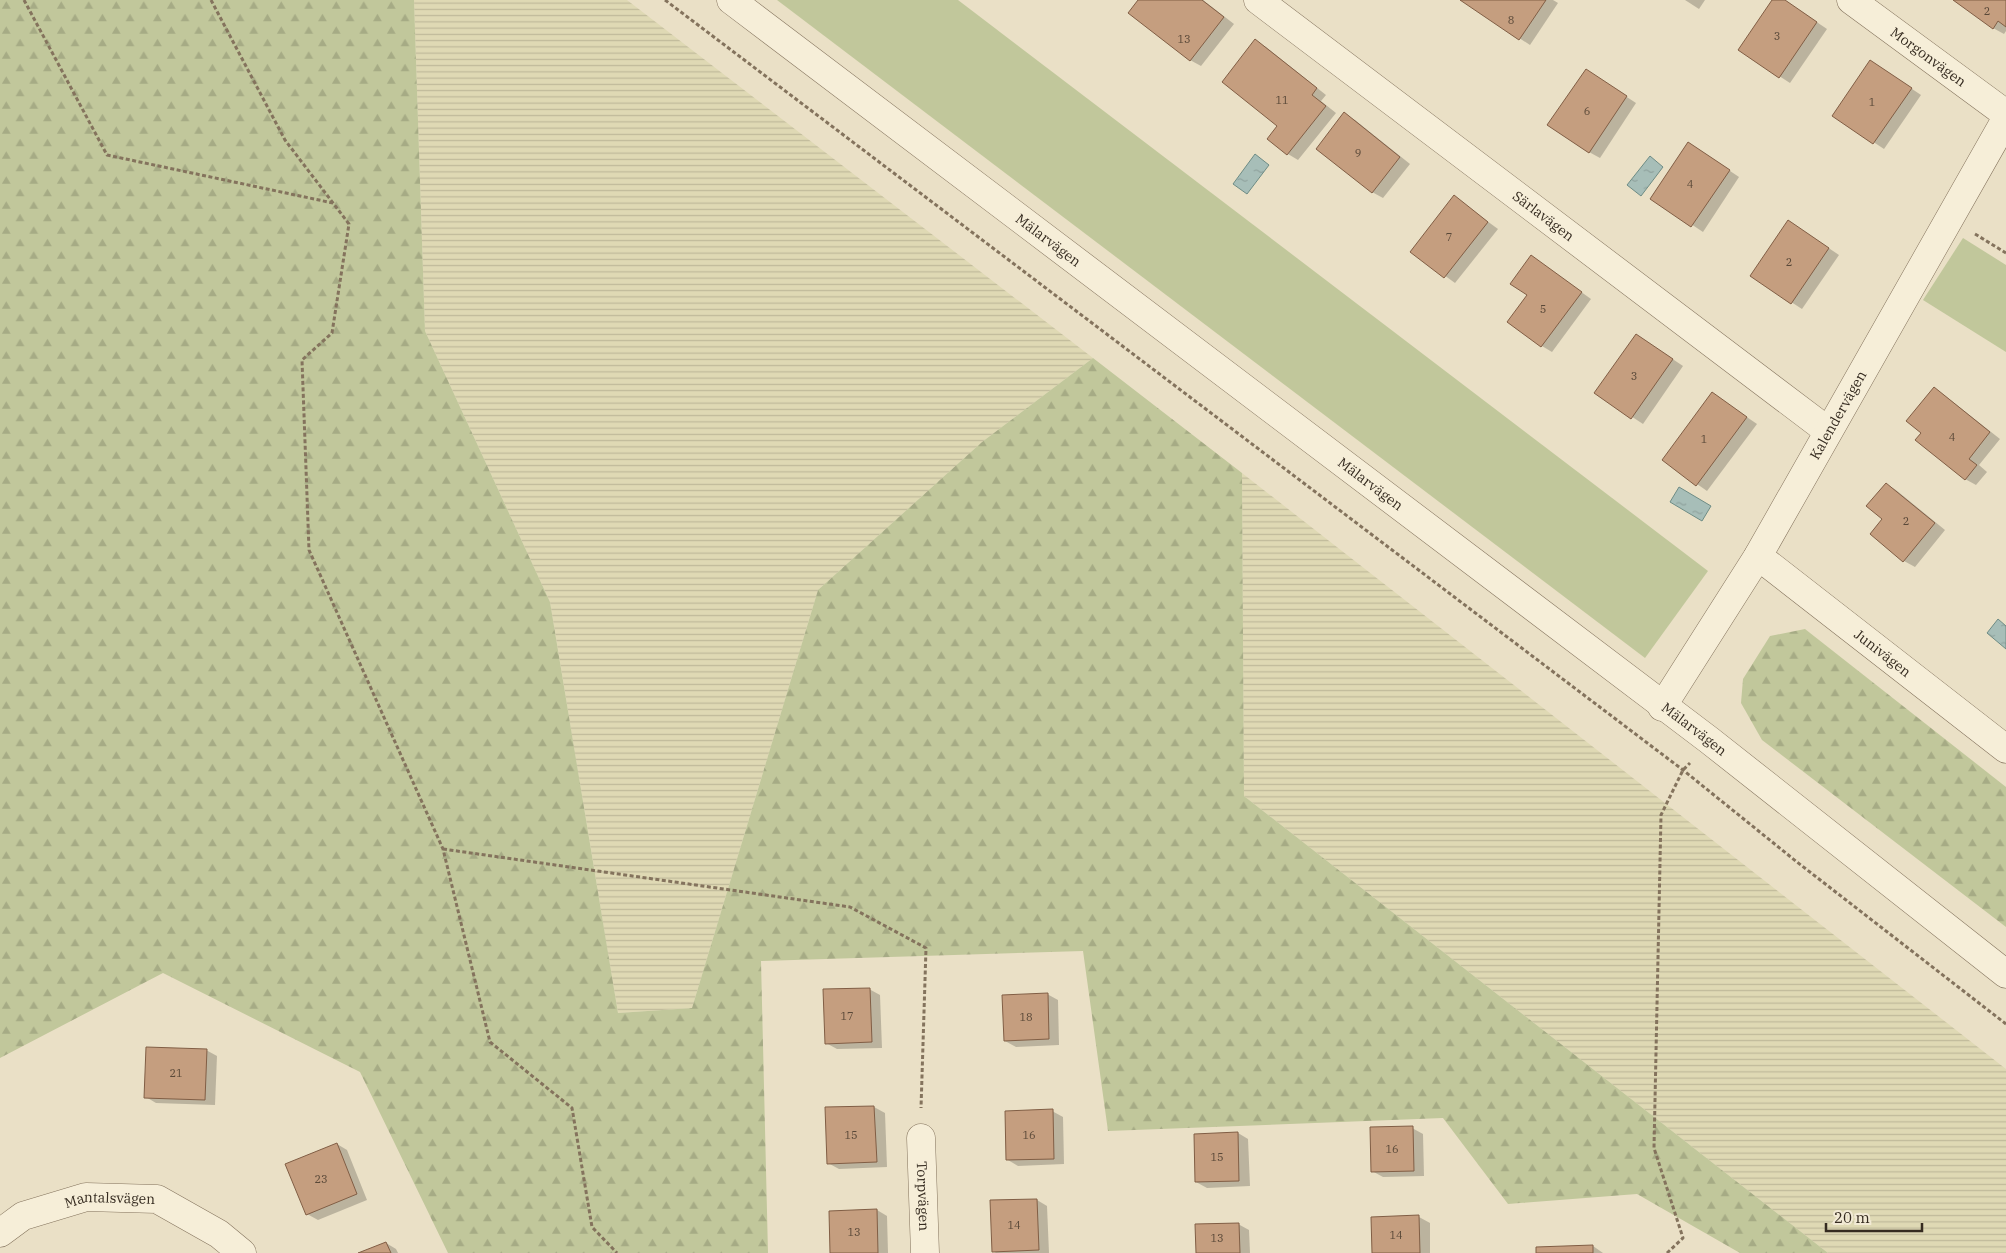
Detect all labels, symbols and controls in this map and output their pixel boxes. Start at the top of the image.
house number: 2 [1984,4,1990,18]
house number: 8 [1508,13,1514,27]
street label: Morgonvägen [1887,23,1970,91]
house number: 3 [1774,29,1780,43]
house number: 13 [1177,32,1191,46]
house number: 11 [1275,93,1289,107]
house number: 1 [1869,95,1875,109]
house number: 6 [1584,104,1590,118]
house number: 9 [1355,146,1361,160]
house number: 4 [1687,177,1694,191]
street label: Särlavägen [1509,187,1578,245]
street label: Mälarvägen [1012,210,1085,271]
house number: 7 [1446,230,1452,244]
house number: 2 [1786,255,1792,269]
house number: 5 [1540,302,1546,316]
street label: Kalendervägen [1806,367,1870,463]
house number: 3 [1631,369,1637,383]
house number: 4 [1949,430,1956,444]
house number: 1 [1701,432,1707,446]
street label: Mälarvägen [1334,453,1407,514]
house number: 2 [1903,514,1909,528]
street label: Junivägen [1851,625,1915,681]
street label: Mälarvägen [1658,698,1730,760]
house number: 17 [840,1009,854,1023]
house number: 18 [1019,1010,1033,1024]
house number: 21 [169,1066,183,1080]
house number: 15 [844,1128,858,1142]
house number: 16 [1022,1128,1036,1142]
house number: 16 [1385,1142,1399,1156]
house number: 15 [1210,1150,1224,1164]
street label: Torpvägen [913,1161,933,1231]
house number: 23 [314,1172,328,1186]
street label: Mantalsvägen [62,1188,156,1212]
scale bar [1826,1200,1922,1232]
text: 20 m [1834,1208,1870,1227]
house number: 14 [1007,1218,1021,1232]
house number: 13 [847,1225,861,1239]
house number: 14 [1389,1228,1403,1242]
house number: 13 [1210,1231,1224,1245]

